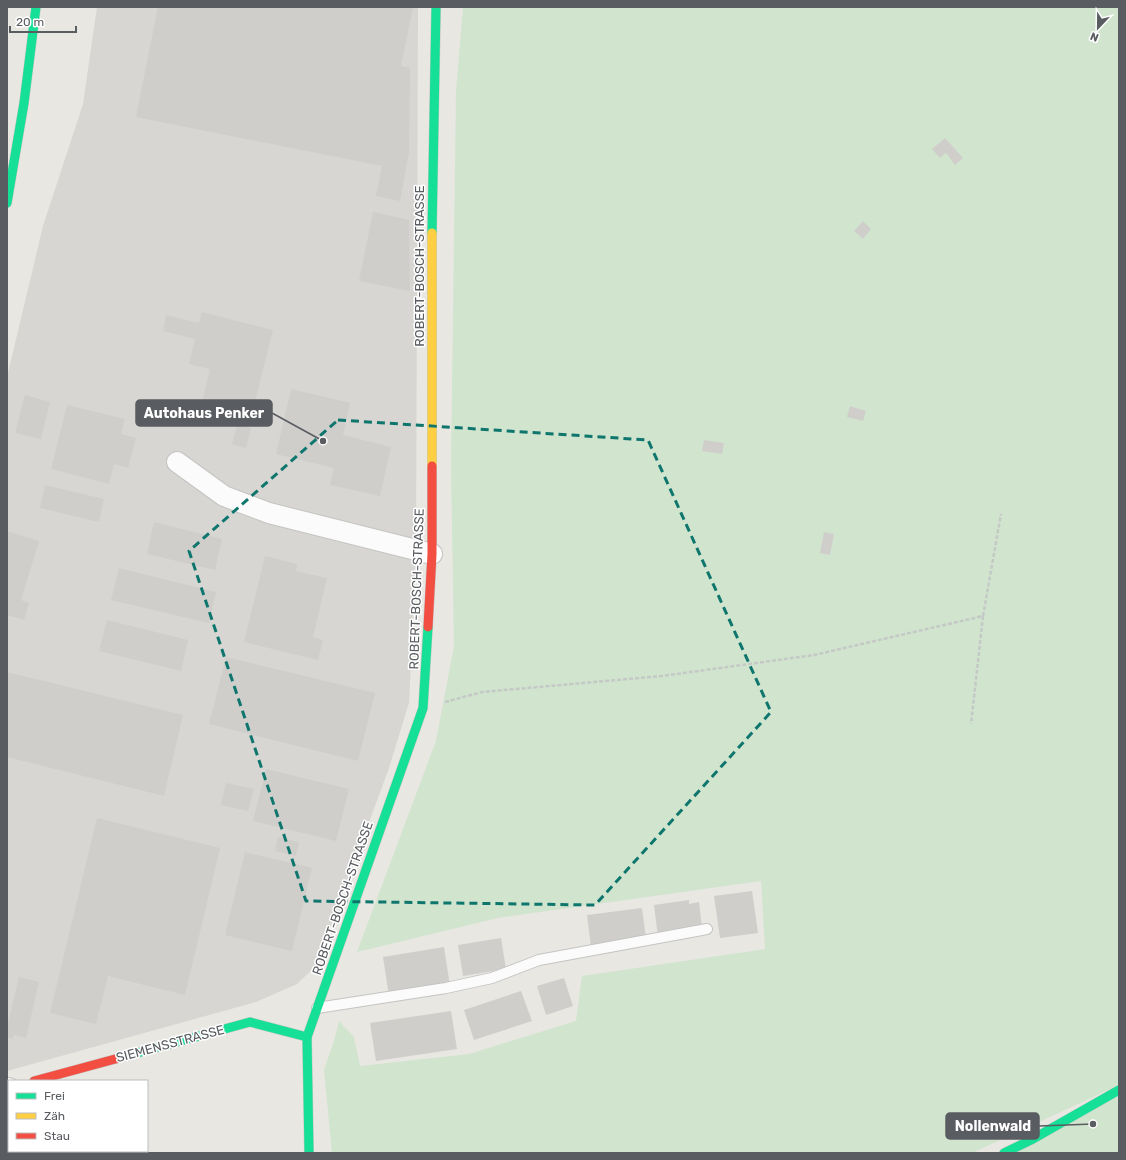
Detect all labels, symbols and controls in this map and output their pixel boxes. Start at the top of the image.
scale bar [10,8,76,34]
north arrow [1078,8,1118,48]
text: 20 m [16,15,44,29]
text: N [1088,29,1101,44]
street label: ROBERT-BOSCH-STRASSE [412,185,427,347]
callout: Autohaus Penker [136,400,272,426]
text: Autohaus Penker [144,405,265,422]
street label: ROBERT-BOSCH-STRASSE [406,508,427,670]
street label: ROBERT-BOSCH-STRASSE [309,819,376,977]
street label: SIEMENSSTRASSE [114,1022,226,1065]
legend [8,1080,148,1152]
text: Frei [44,1089,65,1103]
text: Zäh [44,1109,65,1123]
callout: Nollenwald [946,1113,1039,1139]
text: Nollenwald [955,1118,1031,1135]
text: Stau [44,1129,70,1143]

